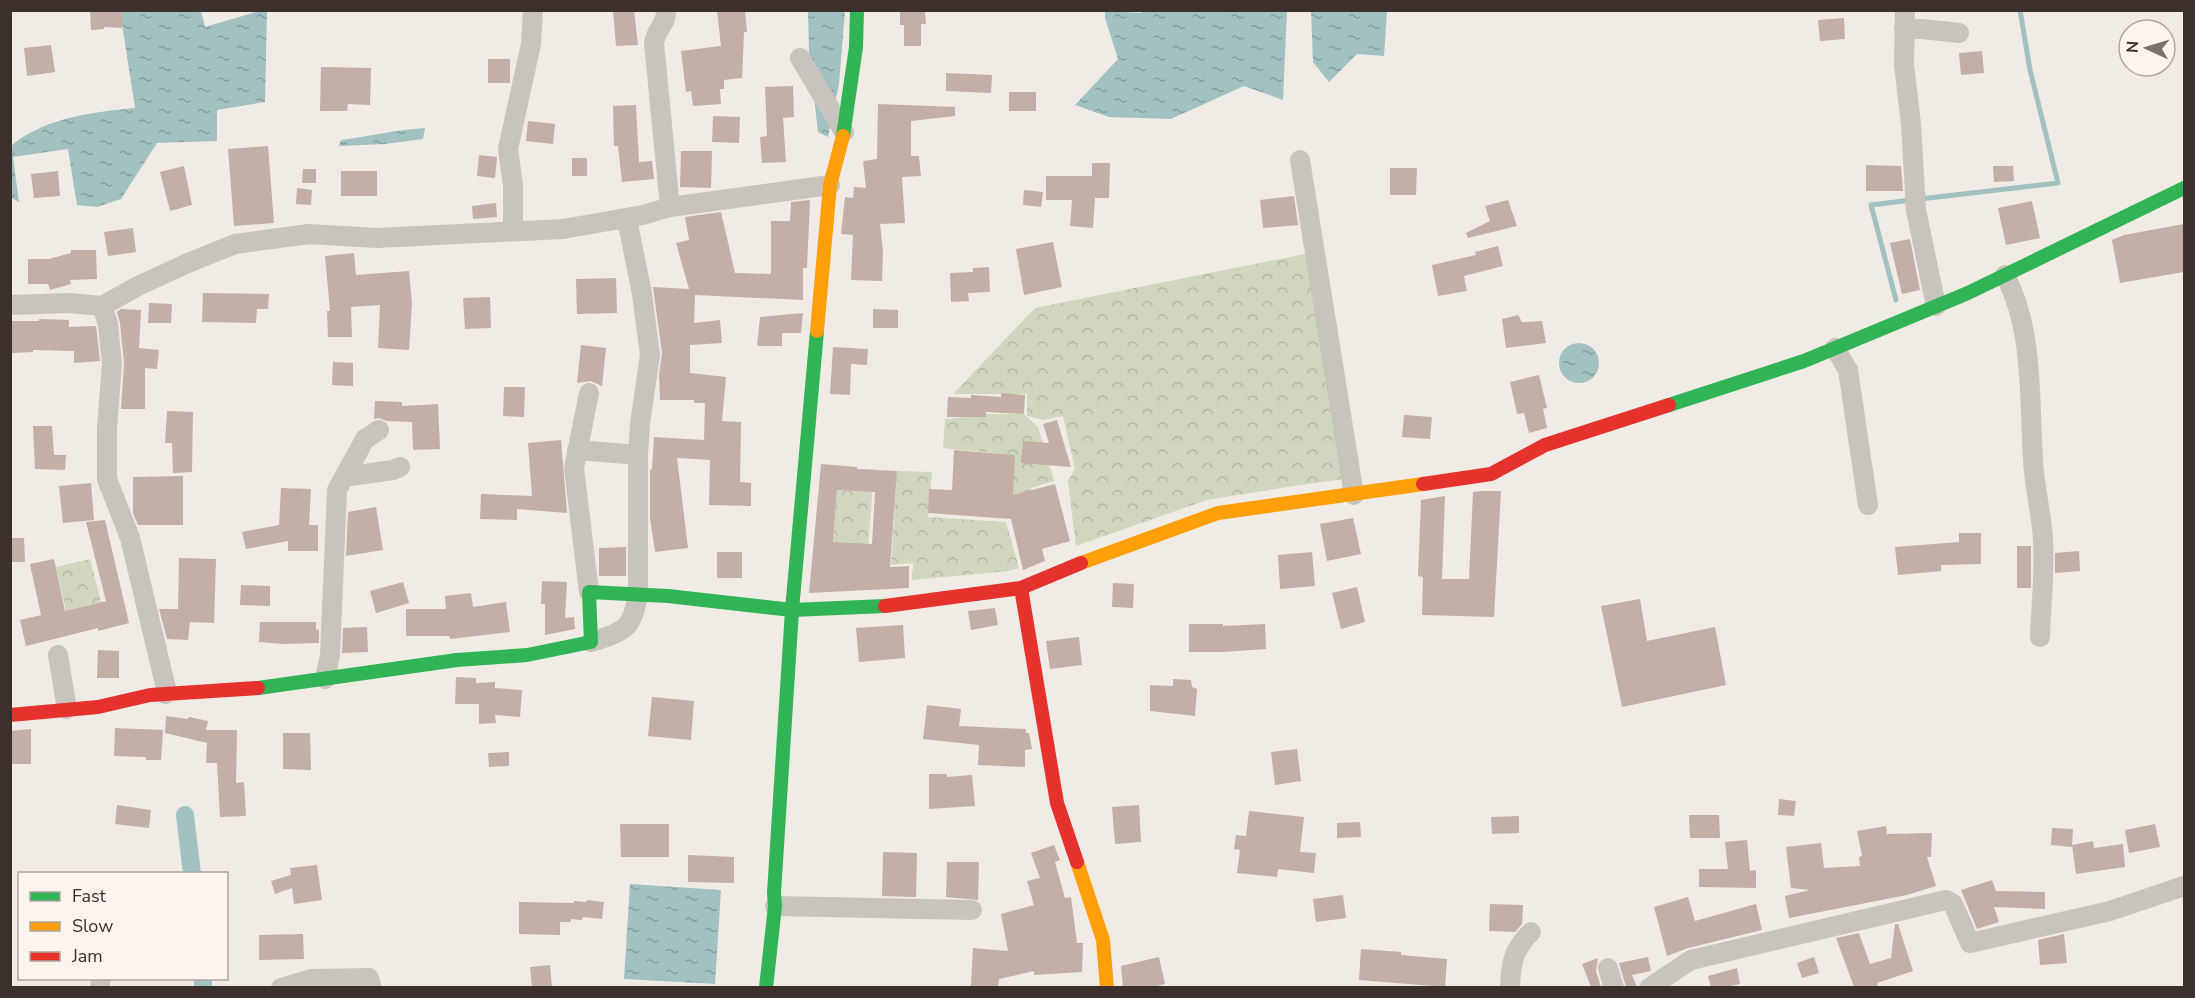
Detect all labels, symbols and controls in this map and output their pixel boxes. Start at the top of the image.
north arrow [2117,18,2177,78]
text: N [2122,40,2144,54]
legend [18,872,228,980]
text: Fast [72,884,107,908]
text: Slow [72,914,113,938]
text: Jam [71,944,103,968]

